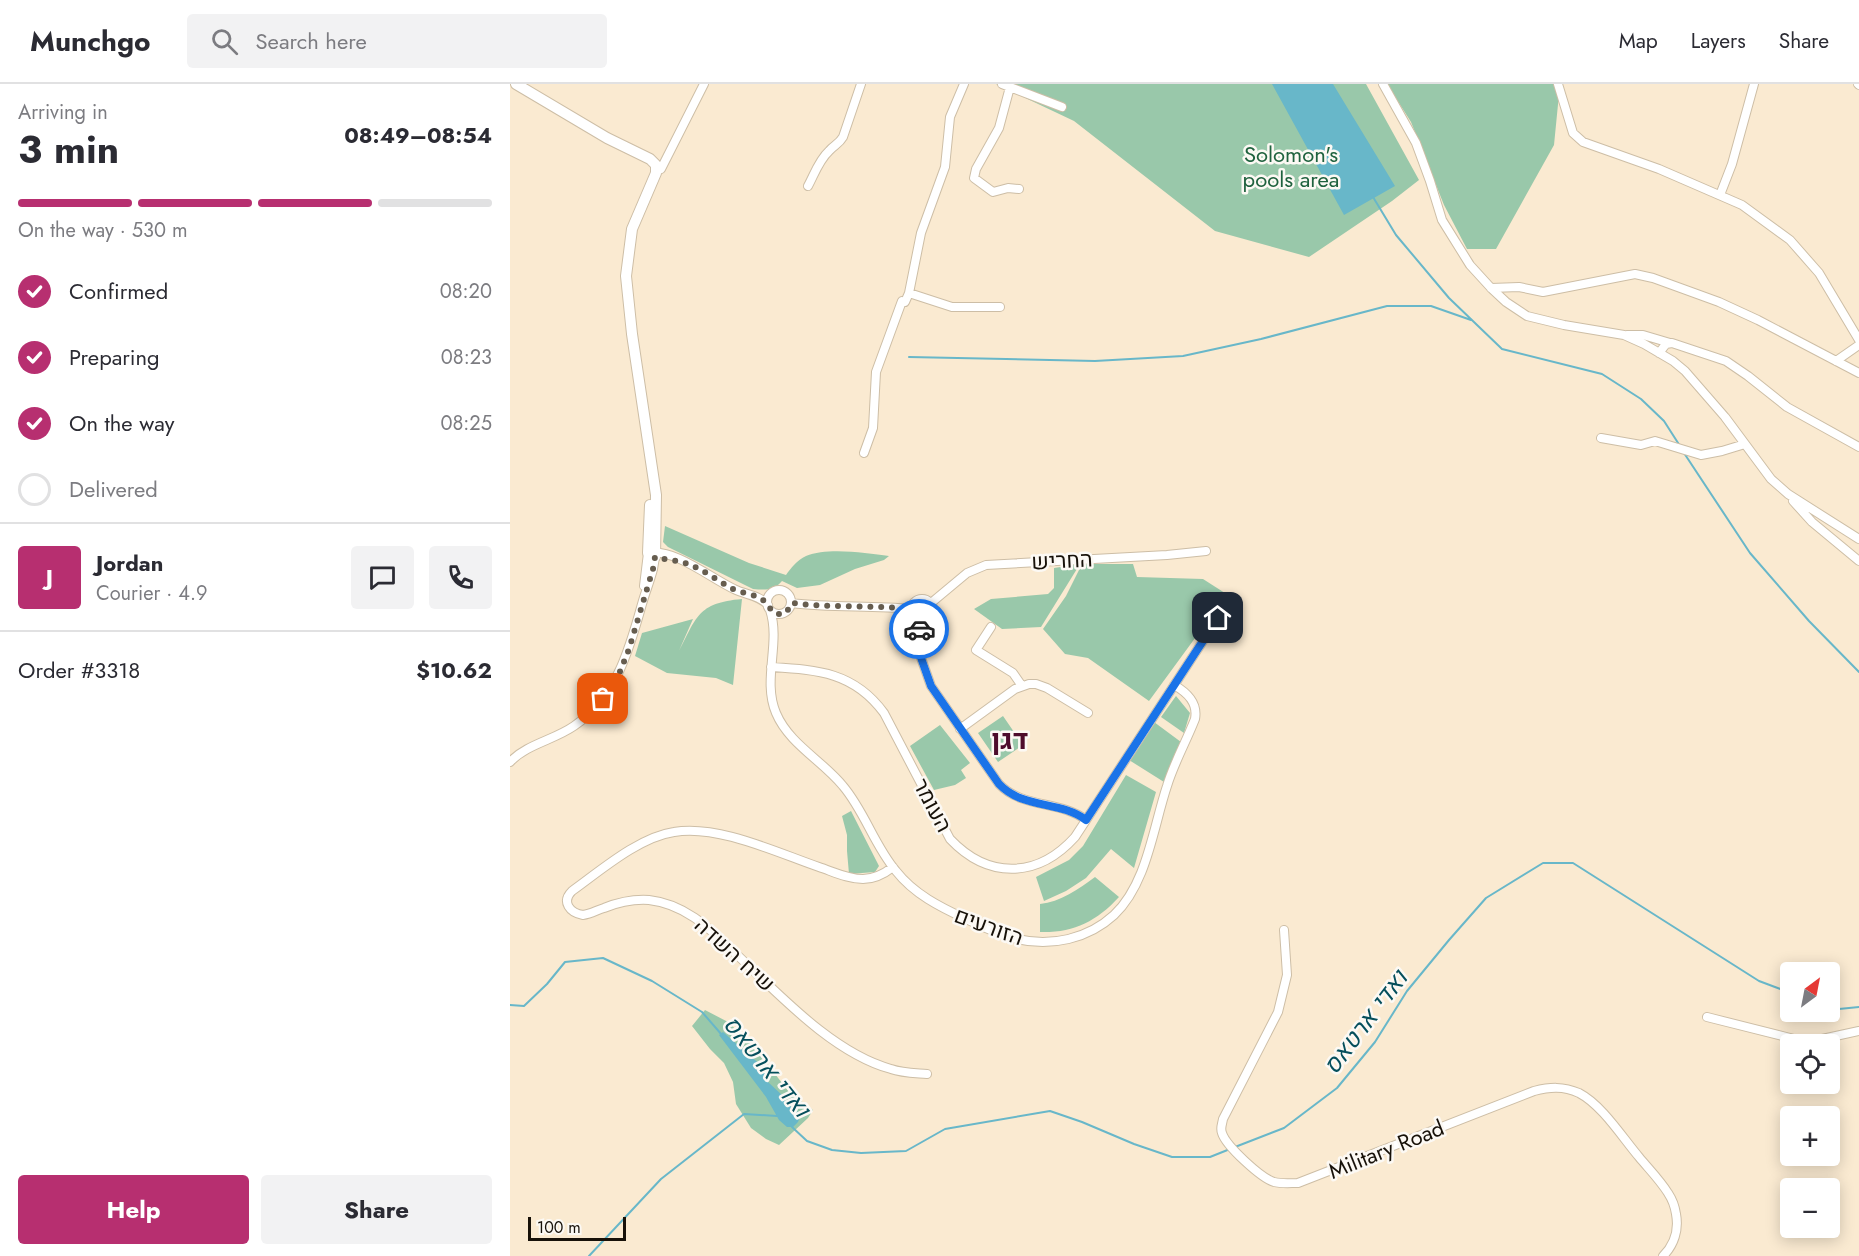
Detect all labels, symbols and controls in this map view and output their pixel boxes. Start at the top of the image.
search box [187,14,607,68]
text: Munchgo [30,21,151,62]
icon: search [208,25,241,58]
text: Search here [256,25,367,57]
text: Map [1619,26,1658,56]
text: Layers [1691,26,1746,56]
text: Share [1779,26,1829,56]
text: Arriving in [18,98,108,127]
text: 08:49–08:54 [344,119,492,151]
text: 3 min [18,121,119,178]
park label: Solomon's pools area [1243,138,1339,195]
text: On the way · 530 m [18,216,188,245]
icon: check [18,275,51,308]
text: Confirmed [69,275,168,307]
text: 08:20 [440,277,492,306]
icon: check [18,341,51,374]
text: Preparing [69,341,160,373]
text: 08:23 [441,343,492,372]
icon: check [18,407,51,440]
text: On the way [69,407,174,439]
text: 08:25 [440,409,492,438]
text: Delivered [69,473,158,505]
street label: החריש [1031,542,1093,578]
button: chat [351,546,414,609]
button: phone [429,546,492,609]
text: Jordan [96,547,163,579]
text: J [46,561,53,593]
text: Courier · 4.9 [96,579,208,608]
pin [1192,592,1243,643]
courier [889,599,949,659]
icon: home [1201,601,1234,634]
icon: car [903,613,936,646]
text: Order #3318 [18,654,140,686]
text: $10.62 [416,654,492,686]
pin [577,673,628,724]
icon: bag [586,682,619,715]
district label: דגן [992,719,1028,760]
street label: העומר [906,772,960,838]
street label: הזורעים [950,899,1028,953]
street label: שיח השדה [688,909,782,999]
water label: ואדי ארטאס [1314,961,1417,1081]
north arrow [1780,962,1840,1022]
map controls [1780,962,1840,1238]
water label: ואדי ארטאס [715,1008,820,1126]
button: locate [1780,1034,1840,1094]
button: + [1780,1106,1840,1166]
street label: Military Road [1323,1111,1449,1187]
button: Help [18,1175,249,1244]
button: Share [261,1175,492,1244]
button: − [1780,1178,1840,1238]
scale bar [528,1214,626,1242]
text: 100 m [537,1216,581,1239]

